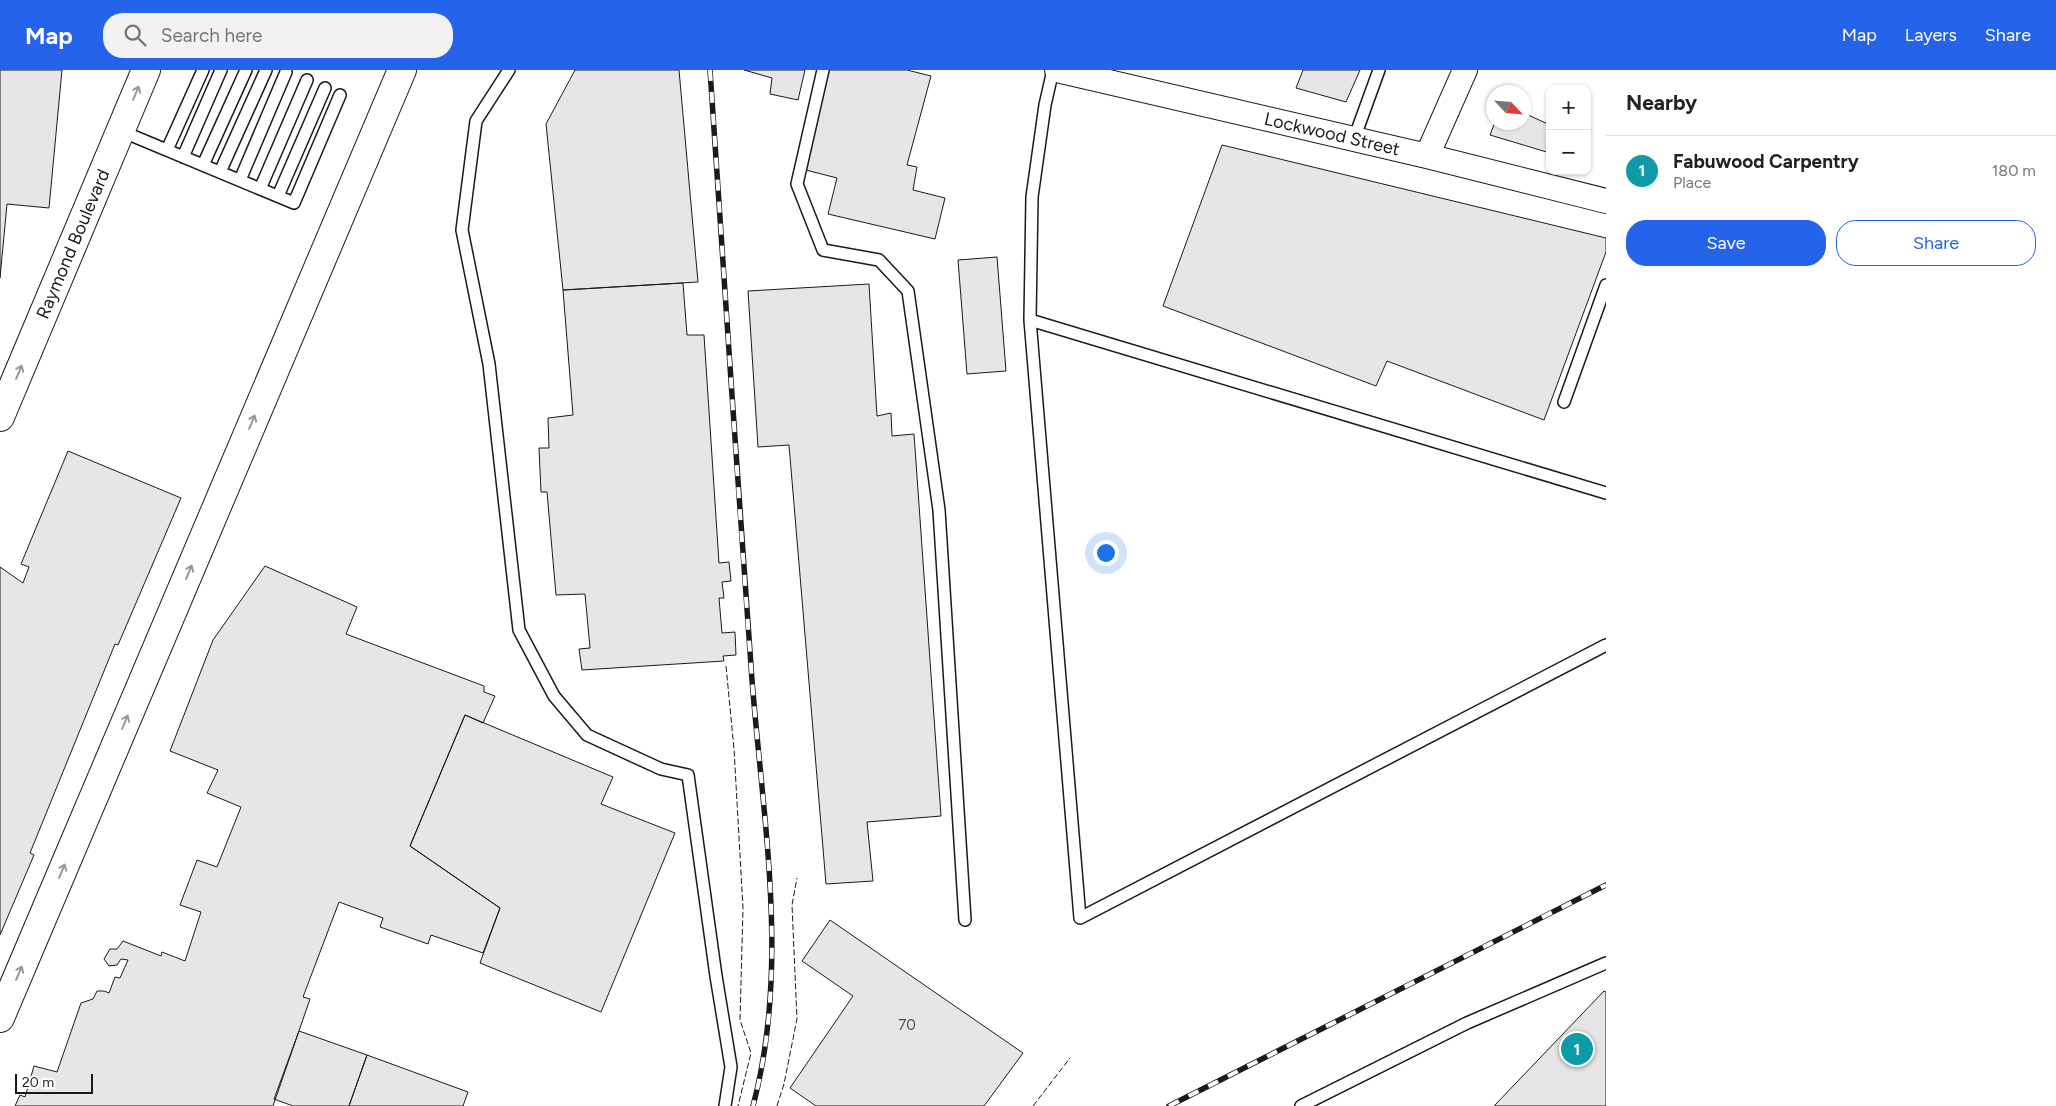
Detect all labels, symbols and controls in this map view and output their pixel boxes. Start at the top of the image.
search box [103,13,453,58]
text: Map [25,21,73,50]
icon: search [121,21,149,49]
text: Search here [161,24,262,47]
text: Map [1842,24,1877,46]
text: Layers [1905,24,1957,46]
text: Share [1985,24,2031,46]
north arrow [1486,85,1531,130]
map controls [1546,85,1591,175]
button: + [1546,85,1591,130]
one-way arrow [132,86,142,101]
text: Nearby [1626,90,1697,115]
street label: Lockwood Street [1262,108,1402,160]
button: − [1546,130,1591,175]
text: Fabuwood Carpentry [1673,150,1859,173]
text: 1 [1639,161,1645,180]
text: 180 m [1992,161,2036,180]
street label: Raymond Boulevard [32,166,114,322]
text: Place [1673,173,1711,192]
button: Save [1626,220,1826,266]
button: Share [1836,220,2036,266]
one-way arrow [15,365,24,380]
one-way arrow [248,415,258,430]
your location [1093,540,1119,566]
one-way arrow [184,565,194,580]
one-way arrow [122,714,131,729]
one-way arrow [57,864,67,879]
one-way arrow [15,966,24,981]
house number: 70 [898,1016,916,1034]
pin: 1 [1561,1030,1593,1068]
scale bar [15,1071,92,1094]
text: 20 m [22,1074,54,1091]

